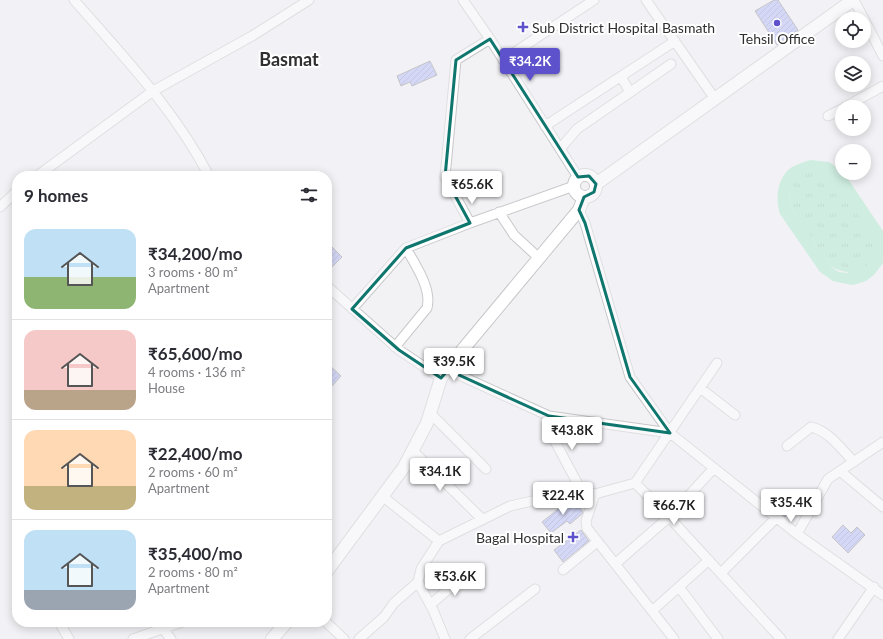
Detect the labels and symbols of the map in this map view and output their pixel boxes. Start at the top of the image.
marker: Tehsil Office [772,18,782,28]
place label: Sub District Hospital Basmath [532,19,715,36]
marker: Sub District Hospital Basmath [517,21,529,33]
place label: Tehsil Office [739,30,815,47]
district label: Basmat [259,48,319,70]
pin: ₹34.2K [497,48,563,82]
pin: ₹65.6K [439,171,505,205]
pin: ₹39.5K [421,348,487,382]
pin: ₹43.8K [539,417,605,451]
pin: ₹34.1K [407,458,473,492]
pin: ₹22.4K [530,482,596,516]
pin: ₹35.4K [758,489,824,523]
pin: ₹66.7K [641,492,707,526]
place label: Bagal Hospital [476,529,564,546]
marker: Bagal Hospital [567,531,579,543]
pin: ₹53.6K [422,563,488,597]

